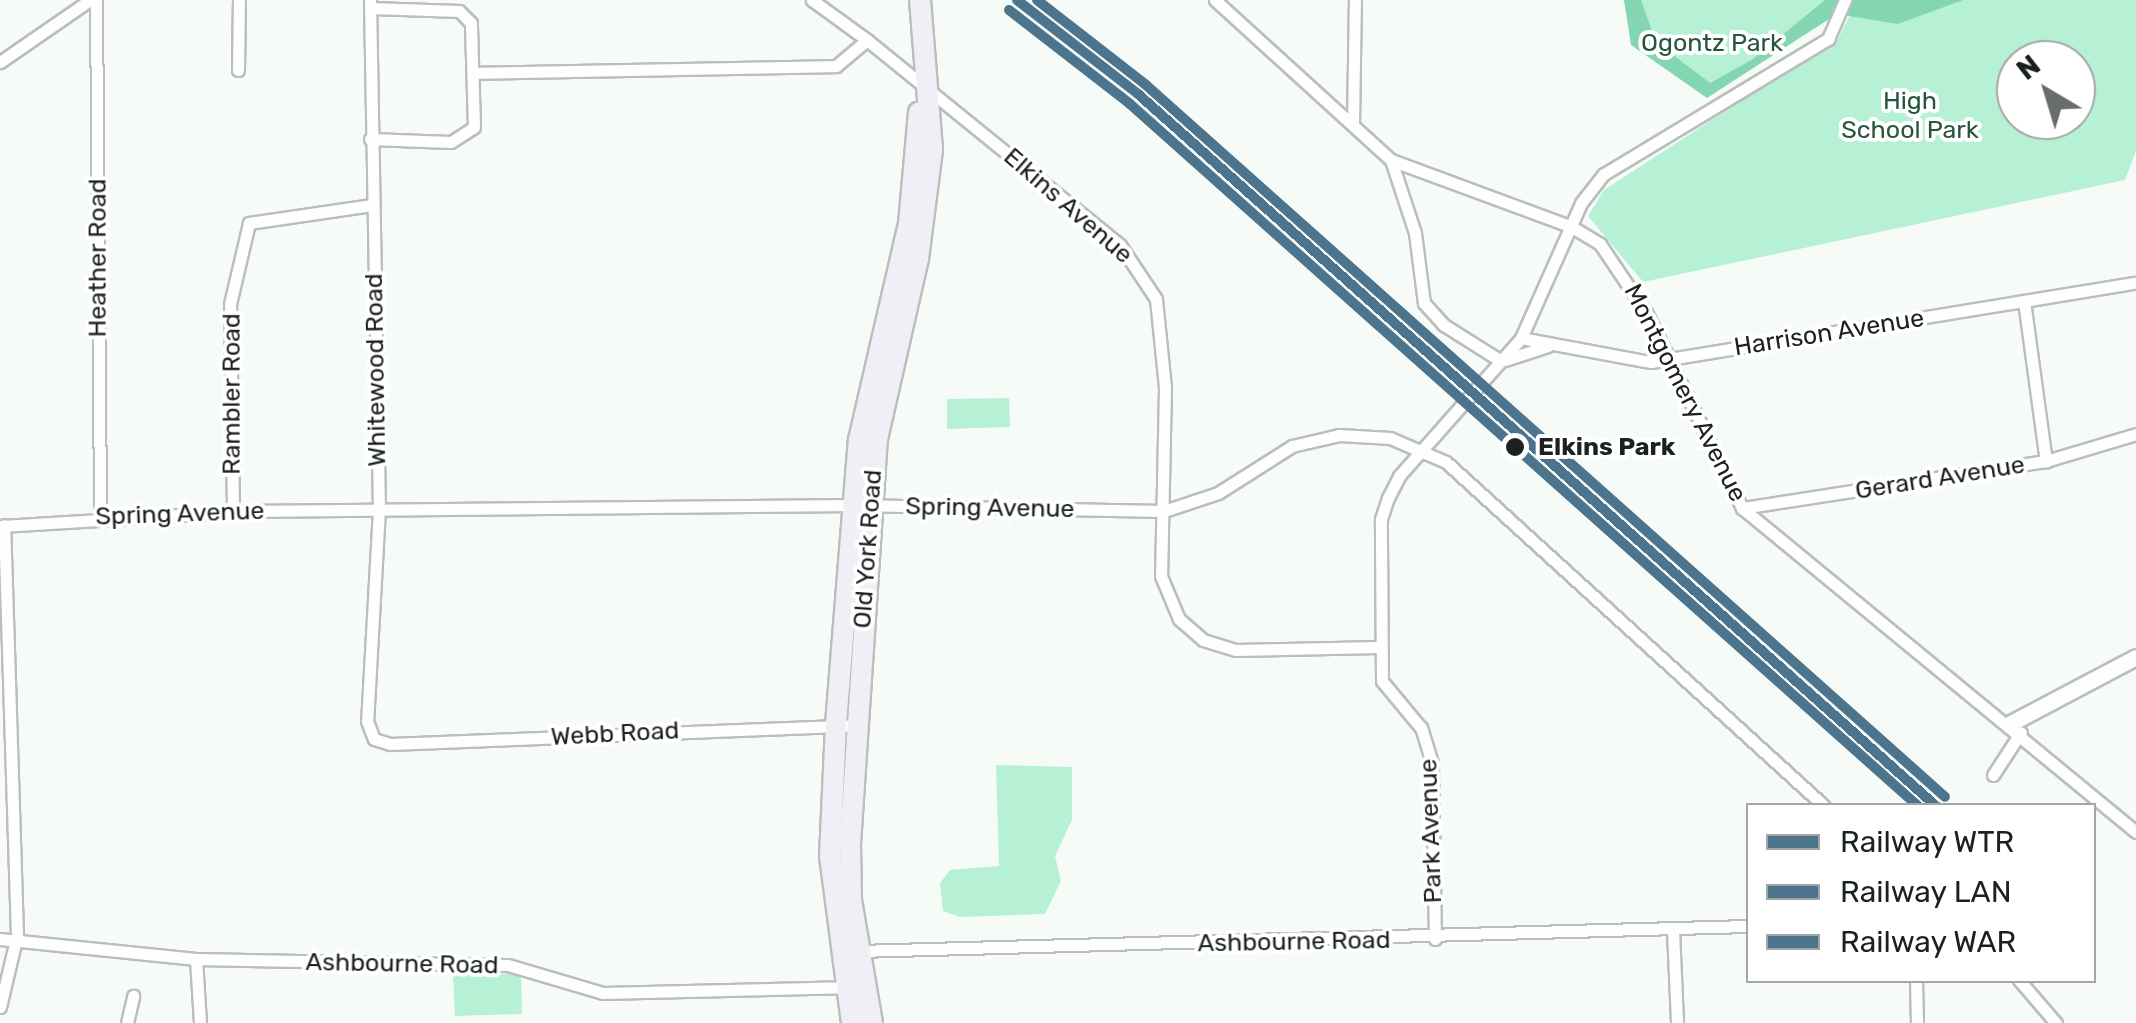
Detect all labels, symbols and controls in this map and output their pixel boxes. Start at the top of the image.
park label: Ogontz Park [1641,28,1783,58]
north arrow [1996,40,2096,140]
text: N [2010,48,2047,87]
park label: High School Park [1841,87,1979,146]
street label: Elkins Avenue [997,142,1139,270]
street label: Heather Road [83,178,113,338]
street label: Whitewood Road [359,273,393,467]
street label: Montgomery Avenue [1617,279,1753,507]
street label: Harrison Avenue [1732,303,1926,363]
street label: Rambler Road [217,313,247,475]
place label: Elkins Park [1538,432,1675,462]
marker: Elkins Park [1502,434,1528,460]
street label: Gerard Avenue [1853,450,2027,506]
street label: Old York Road [847,468,889,630]
street label: Spring Avenue [905,492,1075,524]
street label: Spring Avenue [95,496,265,532]
street label: Webb Road [550,716,680,752]
street label: Park Avenue [1413,758,1449,904]
legend [1746,803,2096,983]
text: Railway WTR [1840,824,2014,860]
text: Railway LAN [1840,874,2012,910]
text: Railway WAR [1840,924,2016,960]
street label: Ashbourne Road [1197,925,1391,959]
street label: Ashbourne Road [305,947,499,981]

